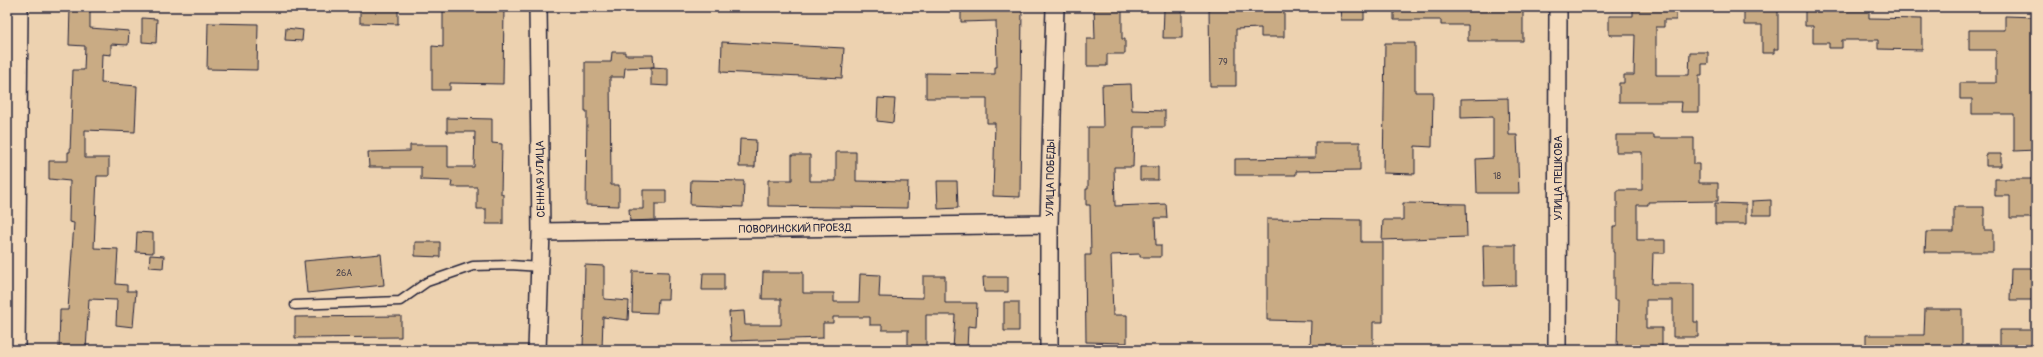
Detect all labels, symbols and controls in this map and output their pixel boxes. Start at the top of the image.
house number: 79 [1218,57,1228,68]
street label: УЛИЦА ПЕШКОВА [1552,135,1565,221]
street label: УЛИЦА ПОБЕДЫ [1043,139,1058,217]
street label: СЕННАЯ УЛИЦА [533,140,548,218]
house number: 18 [1493,171,1501,182]
street label: ПОВОРИНСКИЙ ПРОЕЗД [739,221,852,236]
house number: 26А [336,268,352,279]

